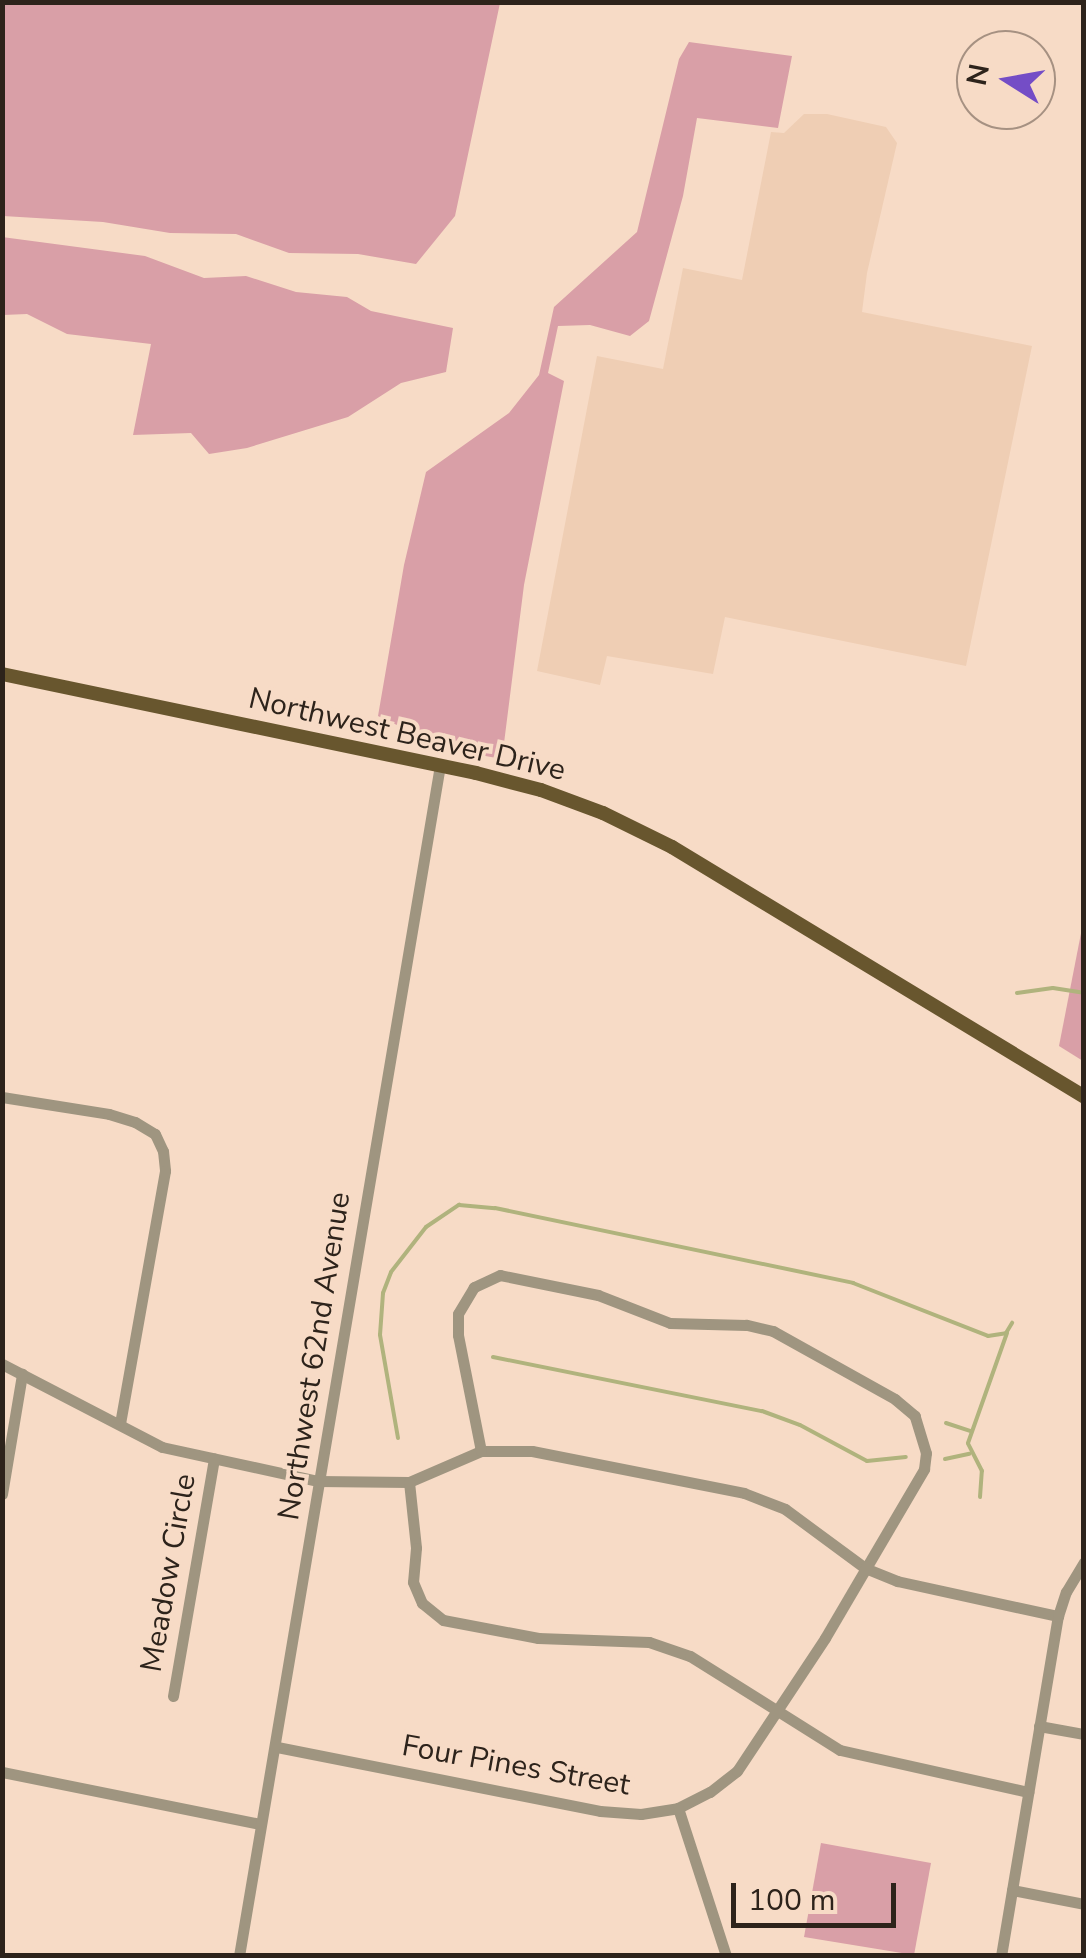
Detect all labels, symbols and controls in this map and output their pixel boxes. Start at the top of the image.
north arrow [956,30,1056,130]
text: N [958,61,999,89]
street label: Northwest Beaver Drive [245,681,569,789]
street label: Northwest 62nd Avenue [271,1189,359,1523]
street label: Meadow Circle [134,1471,204,1675]
street label: Four Pines Street [399,1728,633,1804]
scale bar [736,1863,901,1925]
text: 100 m [748,1880,835,1921]

